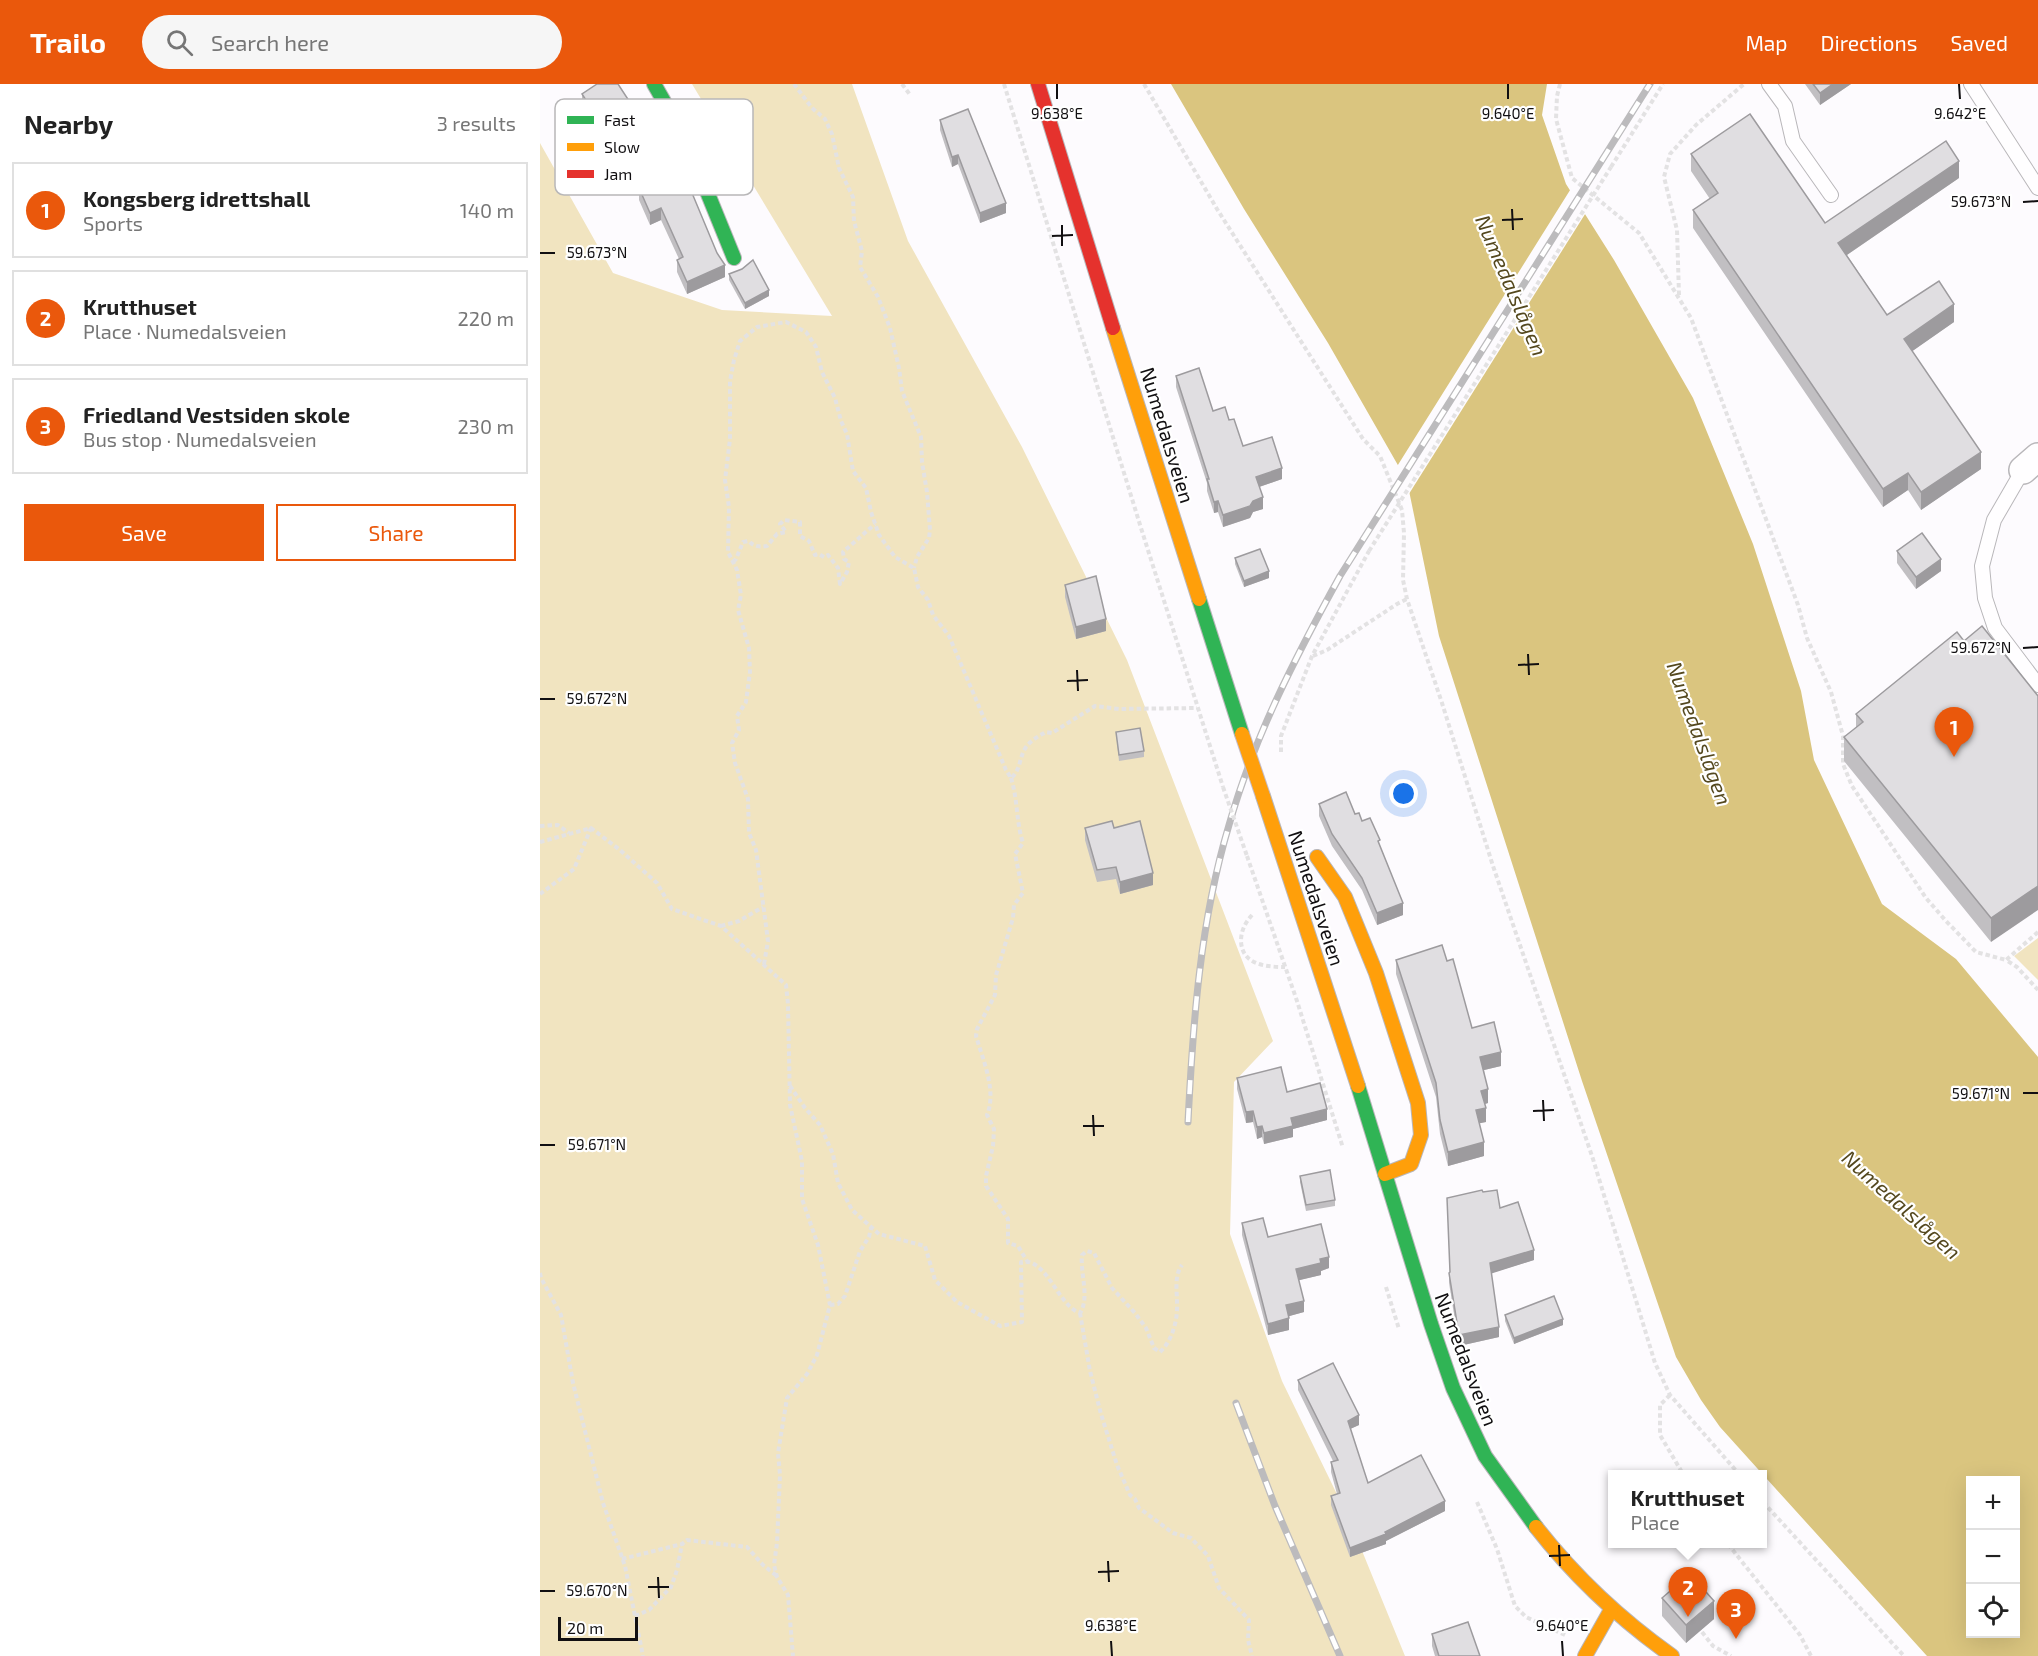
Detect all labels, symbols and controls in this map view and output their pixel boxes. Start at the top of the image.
search box [142,15,562,69]
text: Trailo [30,25,106,59]
icon: search [163,26,196,59]
text: Search here [211,29,329,55]
text: Map [1745,30,1788,55]
text: Directions [1821,30,1917,55]
text: Saved [1950,30,2008,55]
legend [555,99,753,195]
text: 9.638°E [1031,104,1083,122]
text: 9.640°E [1482,104,1534,122]
text: 9.642°E [1934,104,1986,122]
text: Nearby [24,108,113,139]
text: Fast [604,110,635,129]
text: 3 results [437,111,516,135]
text: Slow [604,137,640,156]
text: Jam [604,164,632,183]
text: Kongsberg idrettshall [83,185,310,211]
text: 59.673°N [1951,192,2011,210]
text: 1 [41,198,50,222]
text: 140 m [460,198,514,222]
text: Sports [83,211,143,235]
water label: Numedalslågen [1471,211,1553,359]
text: 59.673°N [567,243,627,261]
text: Krutthuset [83,293,197,319]
text: 2 [40,306,51,330]
text: 220 m [457,306,514,330]
text: Place · Numedalsveien [83,319,287,343]
street label: Numedalsveien [1136,364,1200,506]
text: Friedland Vestsiden skole [83,401,350,427]
text: 3 [40,414,51,438]
text: 230 m [458,414,514,438]
text: Bus stop · Numedalsveien [83,427,317,451]
button: Save [24,504,264,561]
button: Share [276,504,516,561]
text: 59.672°N [1951,638,2011,656]
water label: Numedalslågen [1662,658,1738,808]
text: 59.672°N [567,689,627,707]
pin: 1 [1934,708,1974,757]
your location [1389,779,1418,808]
street label: Numedalsveien [1284,827,1350,969]
text: 59.671°N [1952,1084,2010,1102]
text: 59.671°N [568,1135,626,1153]
water label: Numedalslågen [1838,1144,1966,1264]
street label: Numedalsveien [1431,1289,1503,1429]
popup [1608,1470,1767,1548]
map controls [1966,1476,2020,1638]
button: + [1966,1476,2020,1530]
text: Krutthuset [1631,1484,1744,1510]
text: Place [1631,1510,1680,1534]
button: − [1966,1530,2020,1584]
pin: 2 [1668,1568,1708,1617]
text: 59.670°N [566,1581,628,1599]
button: locate [1966,1584,2020,1638]
pin: 3 [1716,1590,1756,1639]
scale bar [558,1614,638,1642]
text: 9.638°E [1085,1616,1137,1634]
text: 9.640°E [1536,1616,1588,1634]
text: 20 m [567,1618,603,1637]

